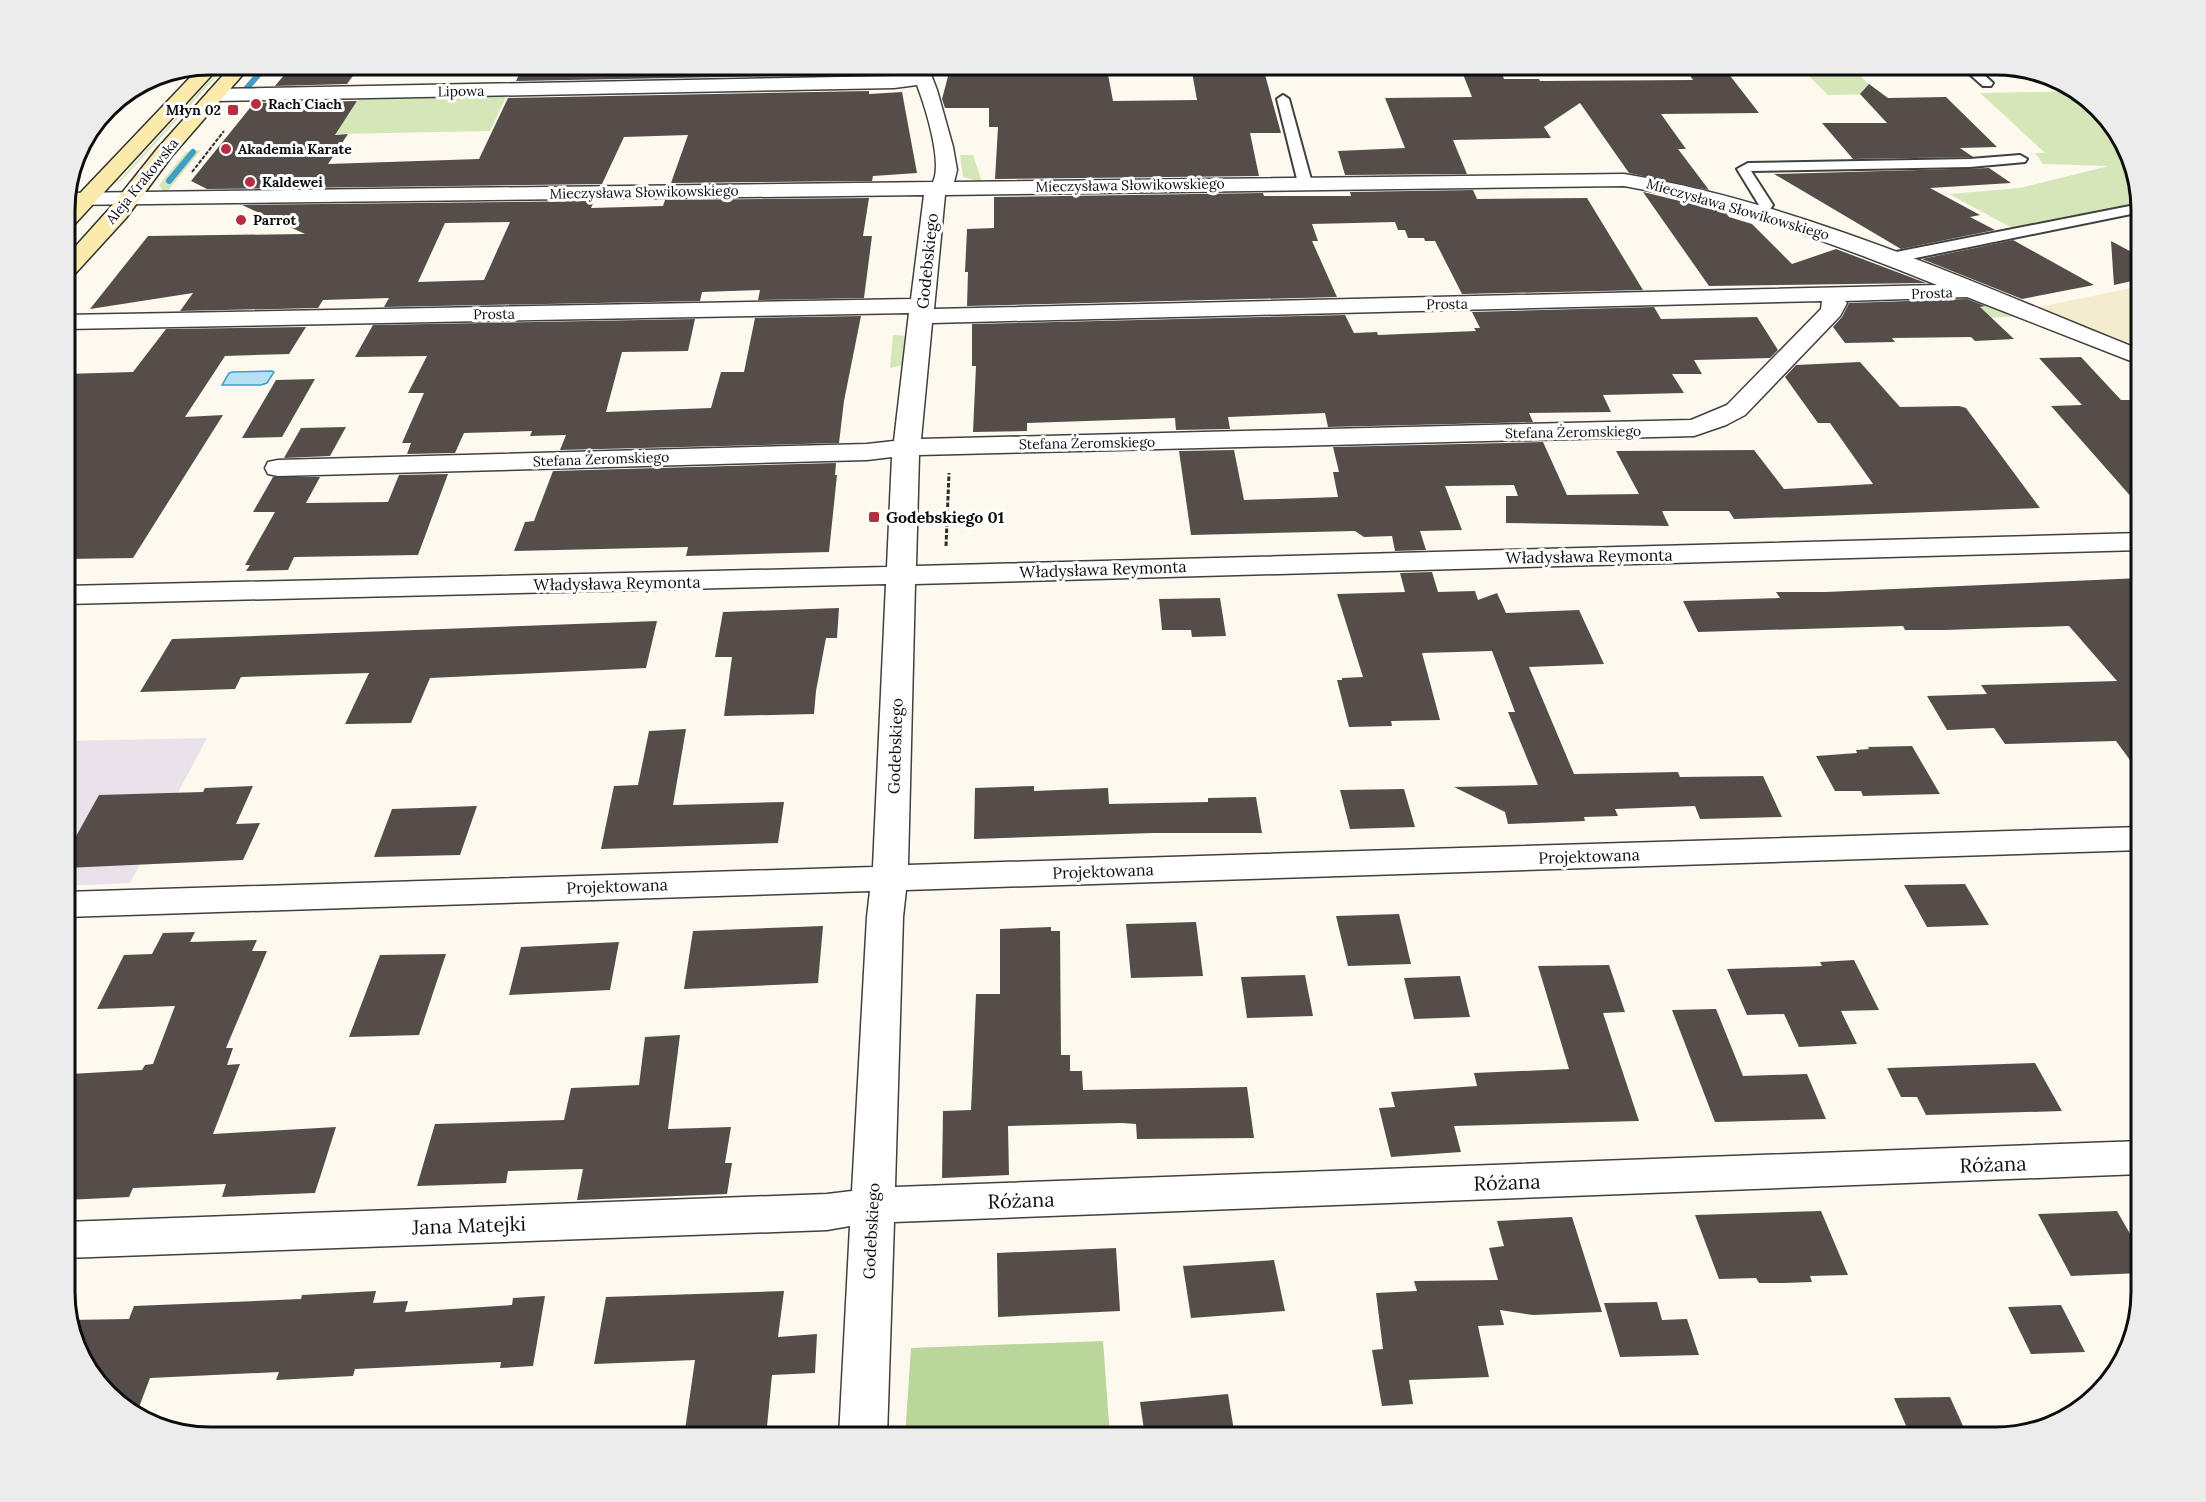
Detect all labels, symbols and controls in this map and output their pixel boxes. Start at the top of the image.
street label: Lipowa [437,82,485,100]
place label: Rach Ciach [268,95,342,113]
marker: Rach Ciach [249,97,263,111]
place label: Młyn 02 [166,101,221,119]
marker: Młyn 02 [226,103,240,117]
street label: Aleja Krakowska [101,134,182,228]
place label: Akademia Karate [238,140,352,158]
marker: Akademia Karate [219,142,233,156]
place label: Kaldewei [262,173,323,191]
street label: Mieczysława Słowikowskiego [1035,174,1225,196]
street label: Mieczysława Słowikowskiego [1644,174,1832,244]
marker: Kaldewei [243,175,257,189]
street label: Mieczysława Słowikowskiego [549,181,739,203]
place label: Parrot [253,211,296,229]
street label: Godebskiego [912,212,942,310]
marker: Parrot [234,213,248,227]
street label: Prosta [1911,283,1953,303]
street label: Prosta [1426,295,1468,313]
street label: Prosta [473,305,515,323]
street label: Stefana Żeromskiego [1505,422,1641,442]
street label: Stefana Żeromskiego [1019,433,1155,453]
street label: Stefana Żeromskiego [533,448,669,470]
place label: Godebskiego 01 [886,507,1004,527]
marker: Godebskiego 01 [867,510,881,524]
street label: Władysława Reymonta [1505,545,1673,567]
street label: Władysława Reymonta [1019,556,1187,582]
street label: Władysława Reymonta [533,572,701,594]
street label: Godebskiego [883,697,907,795]
street label: Projektowana [1538,844,1640,868]
street label: Projektowana [1052,859,1154,883]
street label: Projektowana [566,874,668,898]
street label: Różana [1959,1150,2027,1178]
street label: Różana [1473,1168,1541,1196]
street label: Godebskiego [858,1182,884,1280]
street label: Różana [987,1186,1055,1214]
street label: Jana Matejki [411,1211,526,1240]

